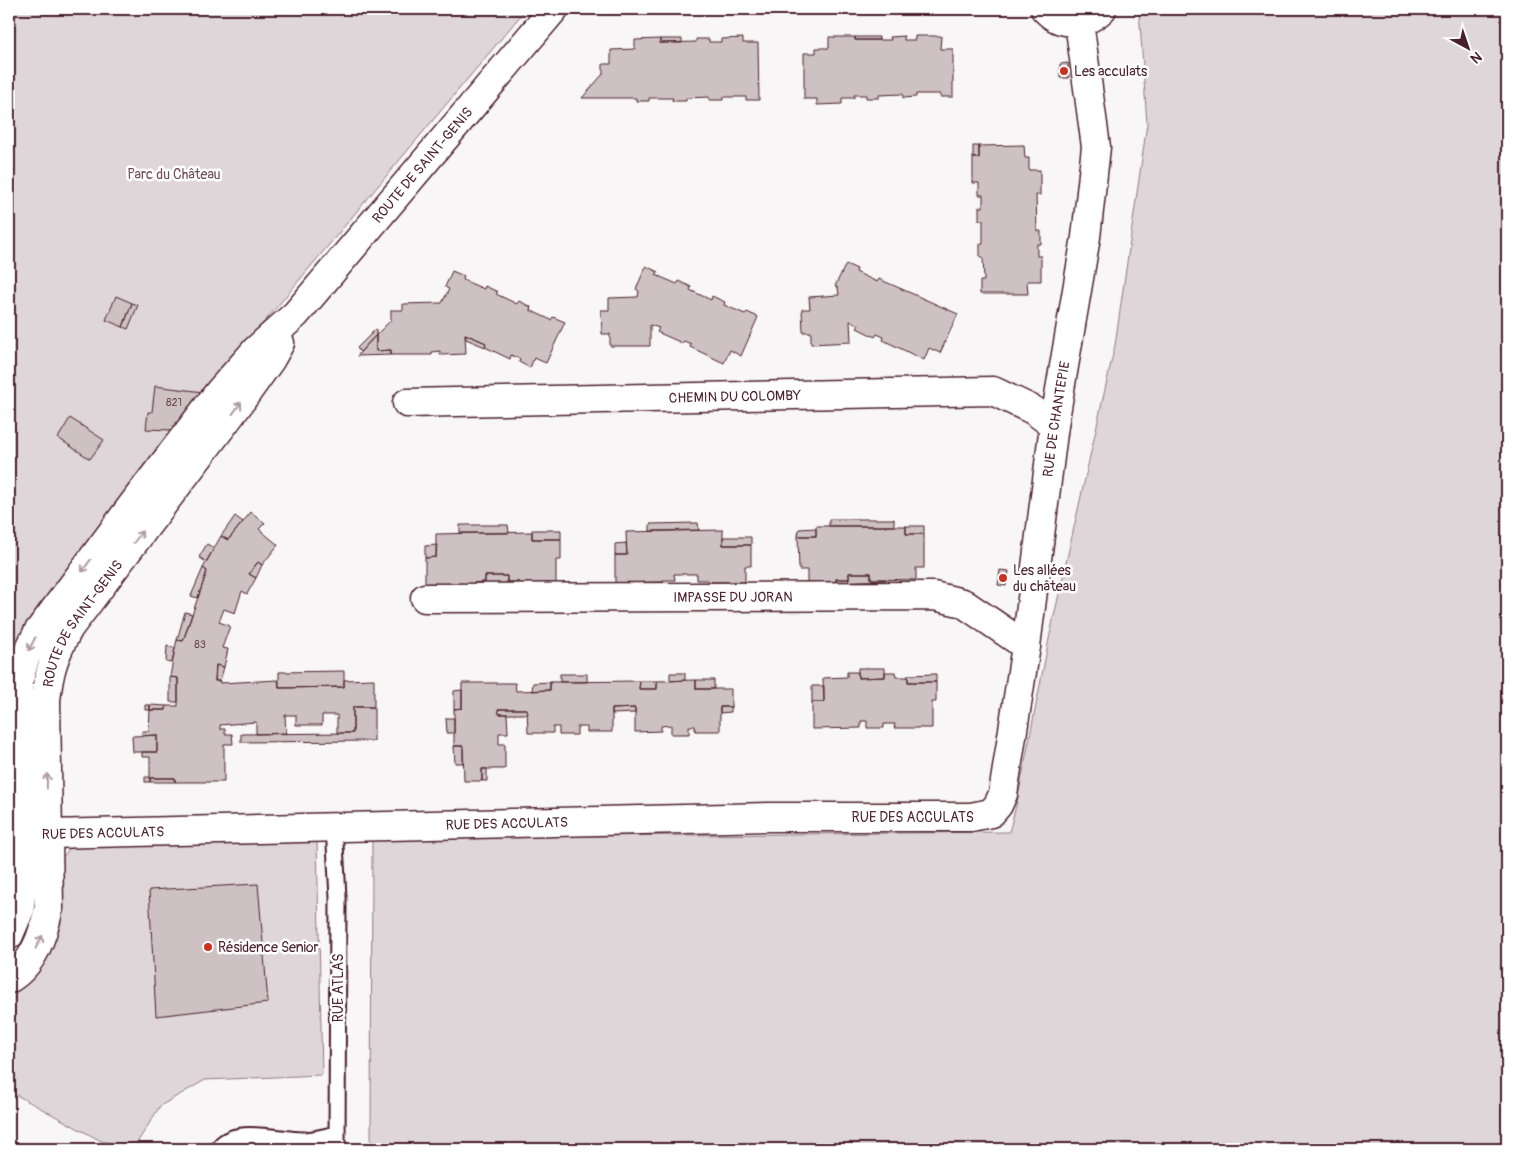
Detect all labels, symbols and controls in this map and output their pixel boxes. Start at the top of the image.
north arrow [1444,22,1494,72]
text: N [1467,48,1485,67]
place label: Les acculats [1074,63,1148,80]
marker: Les acculats [1058,65,1070,77]
street label: ROUTE DE SAINT-GENIS [368,104,476,226]
park label: Parc du Château [127,166,221,183]
street label: RUE DE CHANTEPIE [1039,360,1073,478]
street label: CHEMIN DU COLOMBY [669,386,801,406]
house number: 821 [166,396,182,409]
one-way arrow [231,402,242,415]
one-way arrow [133,531,144,544]
street label: ROUTE DE SAINT-GENIS [39,557,126,688]
one-way arrow [81,559,91,573]
place label: Les allées du château [1013,562,1076,595]
marker: Les allées du château [997,572,1009,584]
street label: IMPASSE DU JORAN [673,588,793,606]
one-way arrow [27,636,37,651]
house number: 83 [194,638,206,651]
one-way arrow [42,774,52,790]
street label: RUE DES ACCULATS [852,809,974,826]
street label: RUE DES ACCULATS [445,813,568,833]
street label: RUE DES ACCULATS [41,823,164,843]
one-way arrow [35,935,44,950]
place label: Résidence Senior [218,939,319,956]
marker: Résidence Senior [202,941,214,953]
street label: RUE ATLAS [330,954,347,1022]

